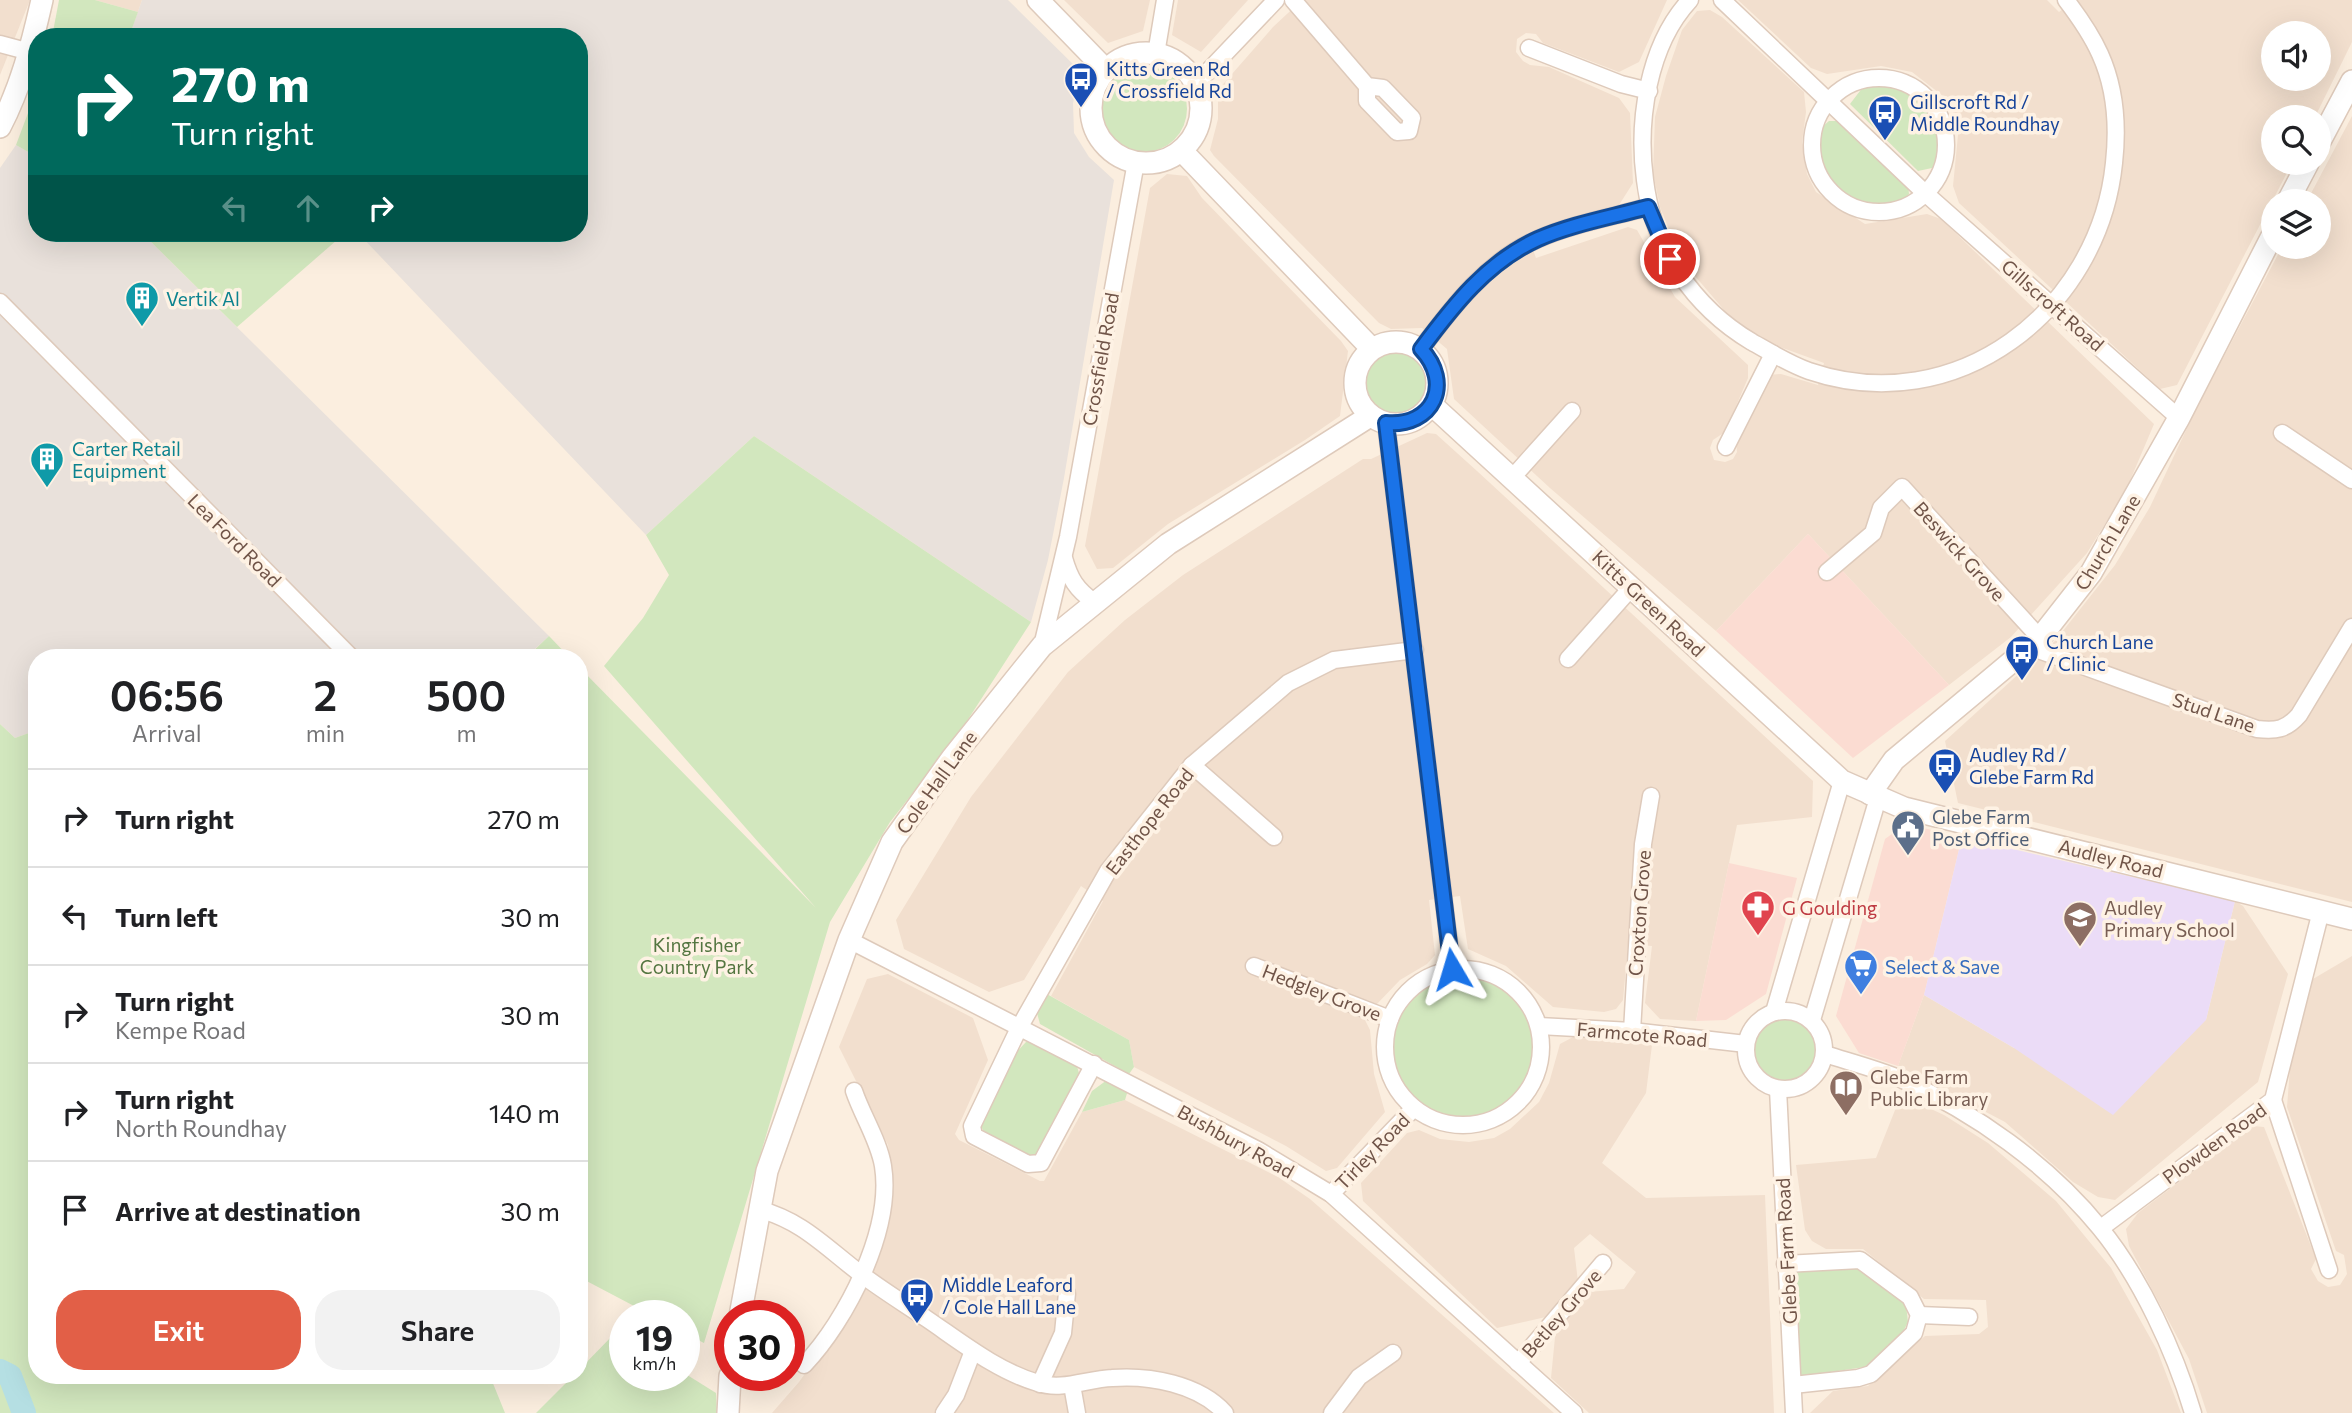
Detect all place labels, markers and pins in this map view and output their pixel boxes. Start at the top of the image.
place label: Kitts Green Rd / Crossfield Rd [1106,57,1232,102]
bus stop icon: Kitts Green Rd / Crossfield Rd [1062,60,1100,109]
place label: Gillscroft Rd / Middle Roundhay [1910,90,2060,135]
bus stop icon: Gillscroft Rd / Middle Roundhay [1866,93,1904,142]
pin [1640,229,1700,289]
building icon: Vertik Al [123,279,161,328]
place label: Vertik Al [166,287,240,310]
place label: Carter Retail Equipment [72,437,181,482]
building icon: Carter Retail Equipment [28,440,66,489]
place label: Church Lane / Clinic [2046,630,2153,675]
bus stop icon: Church Lane / Clinic [2003,633,2041,682]
place label: Audley Rd / Glebe Farm Rd [1969,743,2094,788]
bus stop icon: Audley Rd / Glebe Farm Rd [1926,746,1964,795]
place label: Glebe Farm Post Office [1932,805,2030,850]
public building icon: Glebe Farm Post Office [1889,808,1927,857]
pharmacy icon: G Goulding [1739,888,1777,937]
place label: G Goulding [1782,896,1877,919]
place label: Audley Primary School [2104,896,2235,941]
school or university icon: Audley Primary School [2061,899,2099,948]
supermarket icon: Select & Save [1842,947,1880,996]
place label: Select & Save [1885,955,2000,978]
place label: Glebe Farm Public Library [1870,1065,1988,1110]
library icon: Glebe Farm Public Library [1827,1068,1865,1117]
place label: Middle Leaford / Cole Hall Lane [942,1273,1076,1318]
bus stop icon: Middle Leaford / Cole Hall Lane [898,1276,936,1325]

